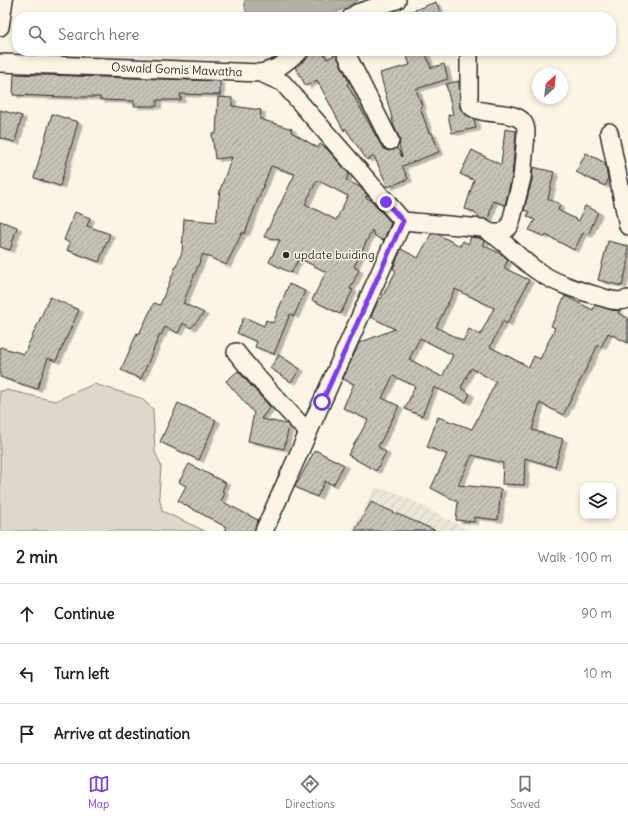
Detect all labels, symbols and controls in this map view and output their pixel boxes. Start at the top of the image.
search box [12,12,616,56]
icon: search [26,23,48,45]
text: Search here [58,25,139,44]
street label: Oswald Gomis Mawatha [111,59,243,79]
north arrow [532,68,568,104]
route end [377,193,395,211]
place label: update buiding [294,247,375,262]
marker: update buiding [281,250,291,260]
route start [313,393,331,411]
map controls [580,483,616,519]
button: layers [580,483,616,519]
text: 2 min [16,546,58,568]
text: Walk · 100 m [538,549,612,566]
icon: ahead [16,603,38,625]
text: Continue [54,604,115,623]
text: 90 m [581,605,612,622]
icon: left [16,663,38,685]
text: Turn left [54,664,109,683]
text: 10 m [584,665,612,682]
icon: arrive [16,723,38,745]
text: Arrive at destination [54,724,190,743]
tab: Map [88,773,110,811]
tab: Directions [285,773,335,811]
tab: Saved [510,773,540,811]

